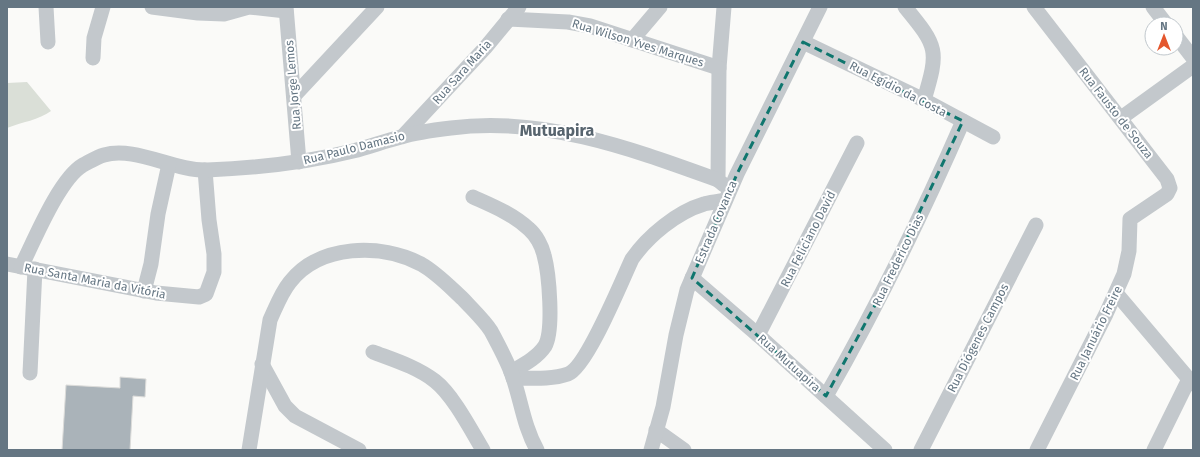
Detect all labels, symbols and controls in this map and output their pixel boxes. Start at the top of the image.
street label: Rua Wilson Yves Marques [570,16,706,70]
north arrow [1144,16,1184,56]
text: N [1160,20,1168,33]
street label: Rua Sara Maria [430,37,494,107]
street label: Rua Jorge Lemos [282,39,304,130]
street label: Rua Egídio da Costa [847,58,949,120]
street label: Rua Fausto de Souza [1076,65,1156,161]
district label: Mutuapira [520,121,594,140]
street label: Rua Paulo Damasio [302,129,406,167]
street label: Estrada Covanca [692,178,740,266]
street label: Rua Feliciano David [778,189,838,289]
street label: Rua Frederico Dias [870,211,927,308]
street label: Rua Santa Maria da Vitória [23,260,167,302]
street label: Rua Diógenes Campos [944,281,1012,395]
street label: Rua Januário Freire [1067,283,1125,383]
street label: Rua Mutuapira [755,331,823,395]

